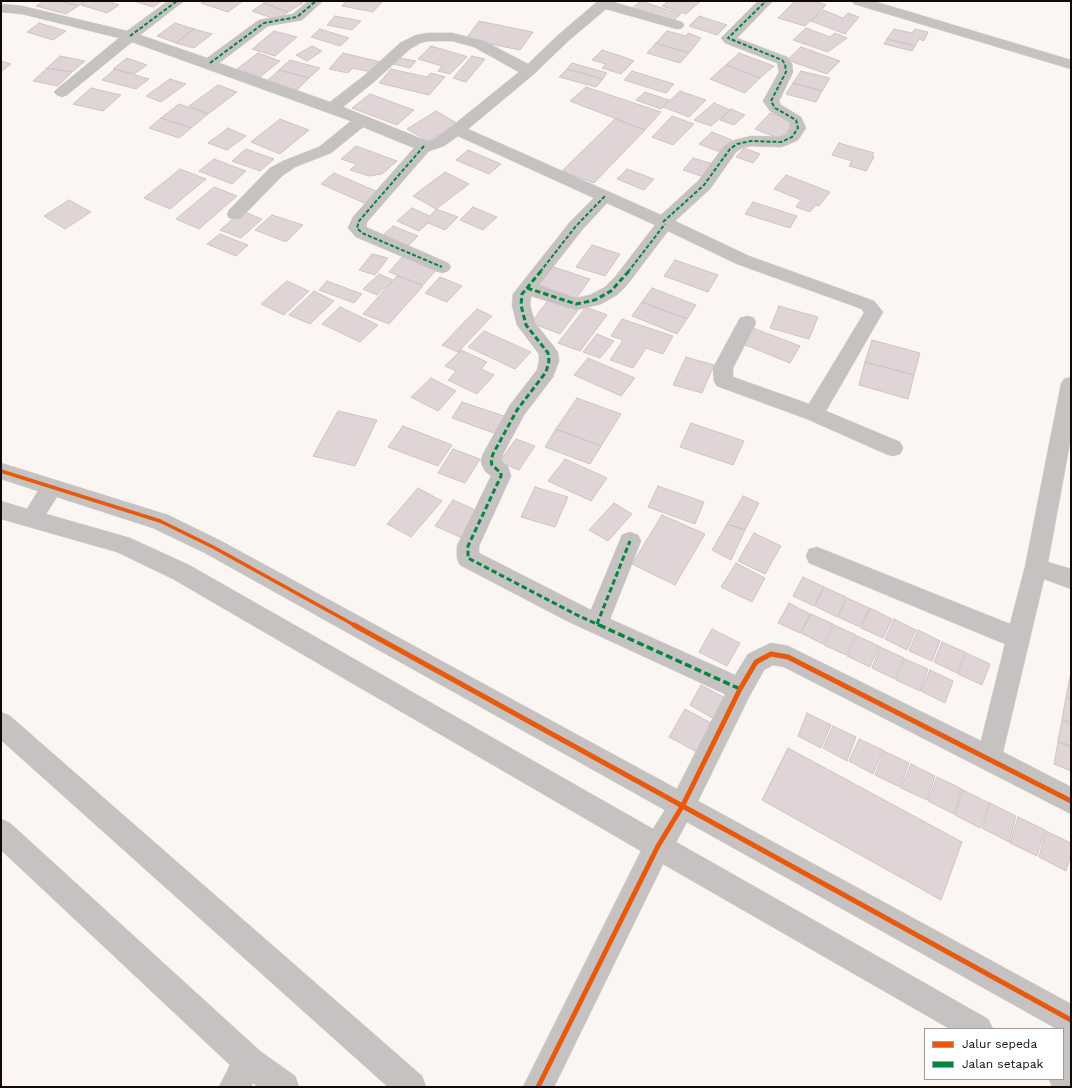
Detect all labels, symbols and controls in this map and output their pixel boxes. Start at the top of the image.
legend [924,1028,1064,1080]
text: Jalur sepeda [962,1037,1037,1051]
text: Jalan setapak [962,1057,1043,1071]

